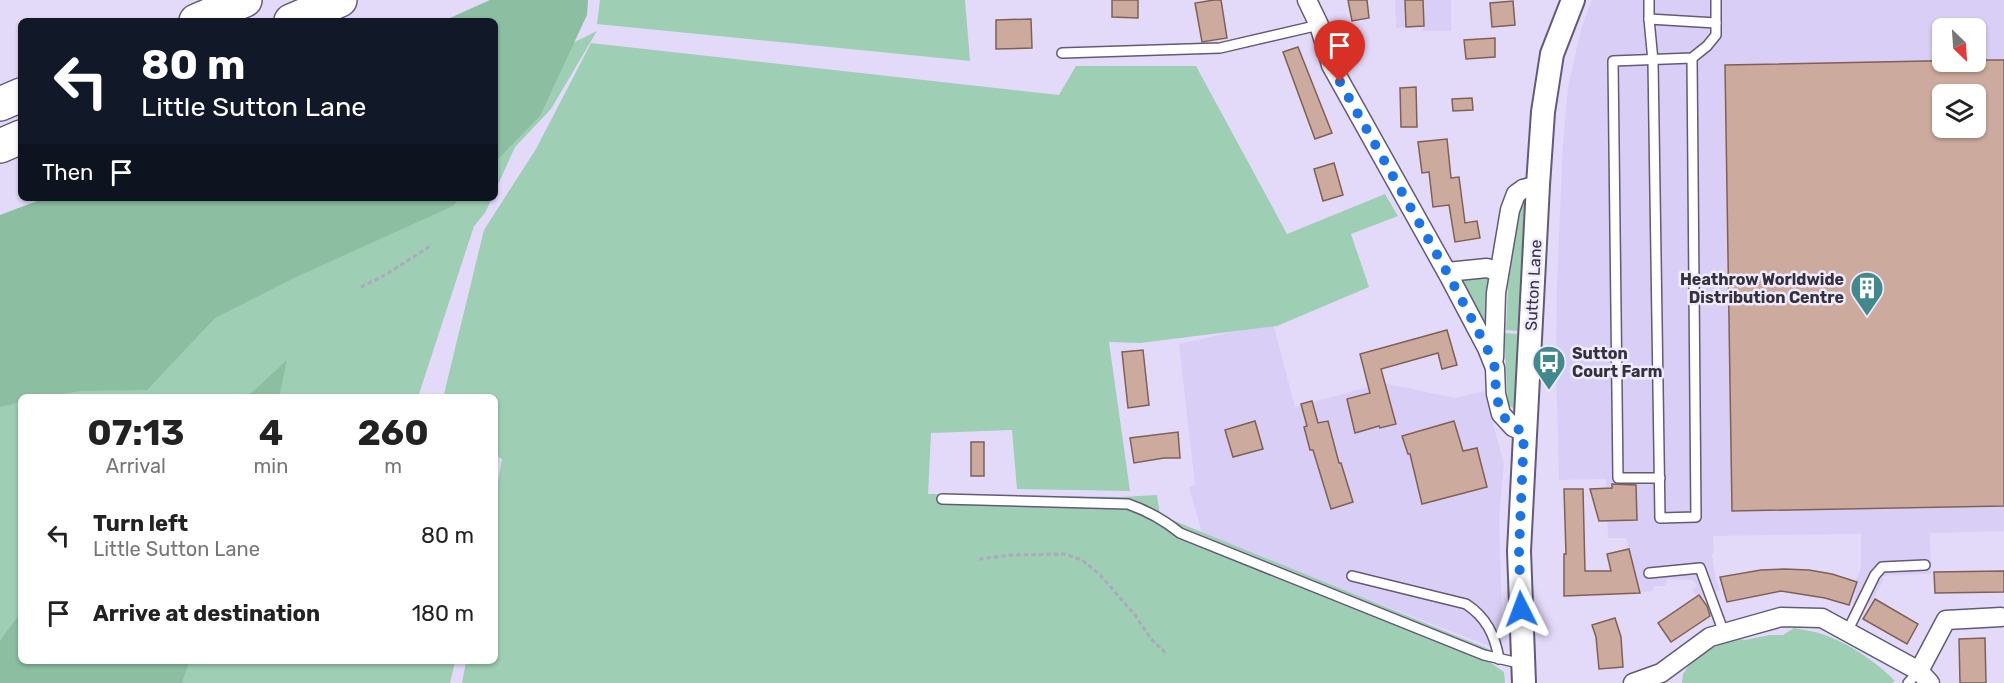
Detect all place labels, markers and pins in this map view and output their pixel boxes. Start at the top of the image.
pin [1314,20,1365,82]
place label: Heathrow Worldwide Distribution Centre [1680,270,1844,307]
building icon: Heathrow Worldwide Distribution Centre [1849,270,1885,317]
bus stop icon: Sutton Court Farm [1531,344,1567,391]
place label: Sutton Court Farm [1572,344,1662,381]

